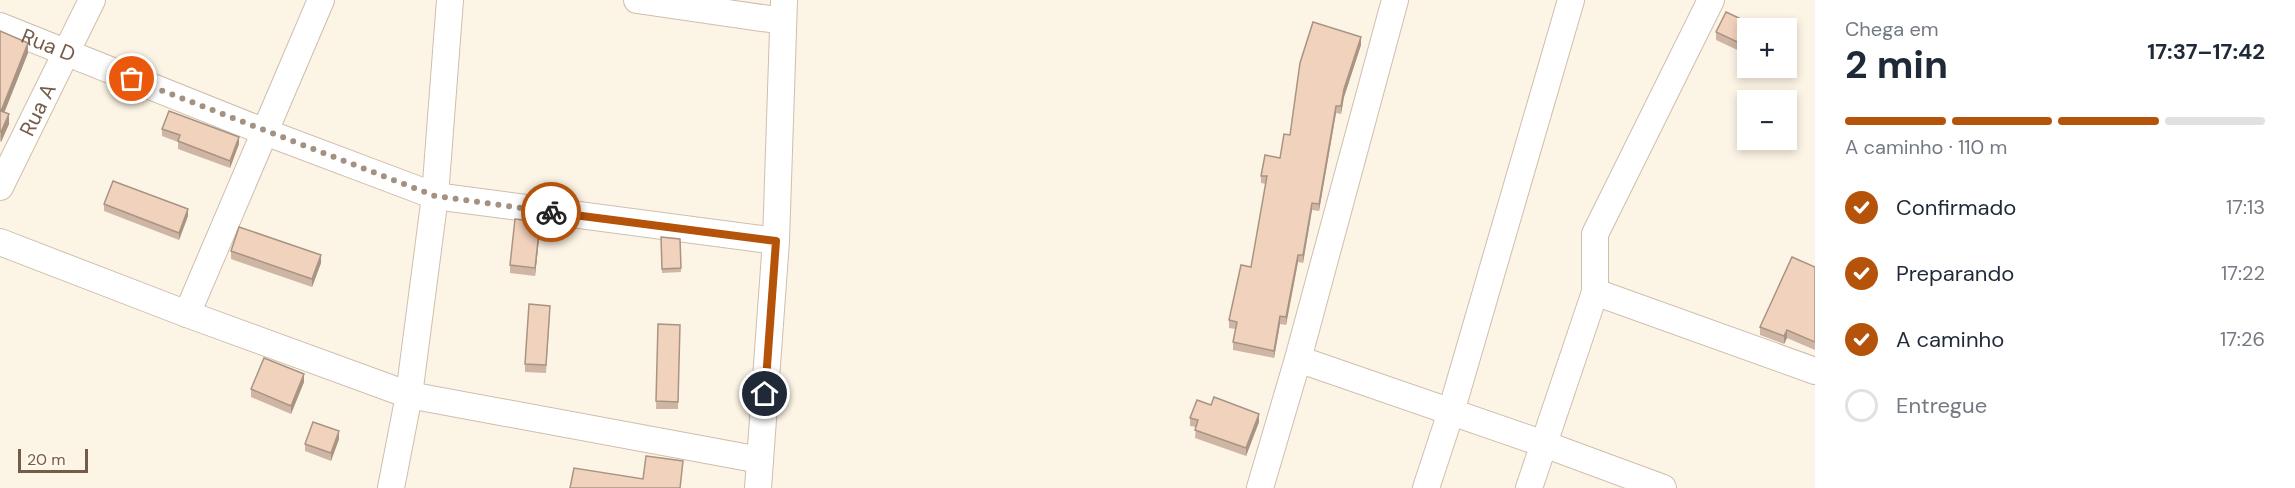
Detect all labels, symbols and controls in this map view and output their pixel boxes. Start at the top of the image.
text: Chega em [1845,16,1939,42]
map controls [1737,18,1797,150]
button: + [1737,18,1797,78]
street label: Rua D [17,22,79,69]
text: 17:37–17:42 [2147,37,2265,66]
text: 2 min [1845,39,1948,90]
pin [106,53,157,104]
icon: bag [115,62,148,95]
street label: Rua A [13,79,63,141]
button: − [1737,90,1797,150]
text: A caminho · 110 m [1845,134,2007,160]
courier [521,182,581,242]
icon: check [1845,191,1878,224]
text: Confirmado [1896,193,2016,222]
text: 17:13 [2226,194,2265,220]
icon: bike [535,196,568,229]
icon: check [1845,257,1878,290]
text: Preparando [1896,259,2014,288]
text: 17:22 [2221,260,2265,286]
icon: check [1845,323,1878,356]
text: A caminho [1896,325,2004,354]
text: 17:26 [2220,326,2265,352]
pin [739,368,790,419]
icon: home [748,377,781,410]
text: Entregue [1896,391,1987,420]
scale bar [18,446,88,474]
text: 20 m [27,449,66,470]

